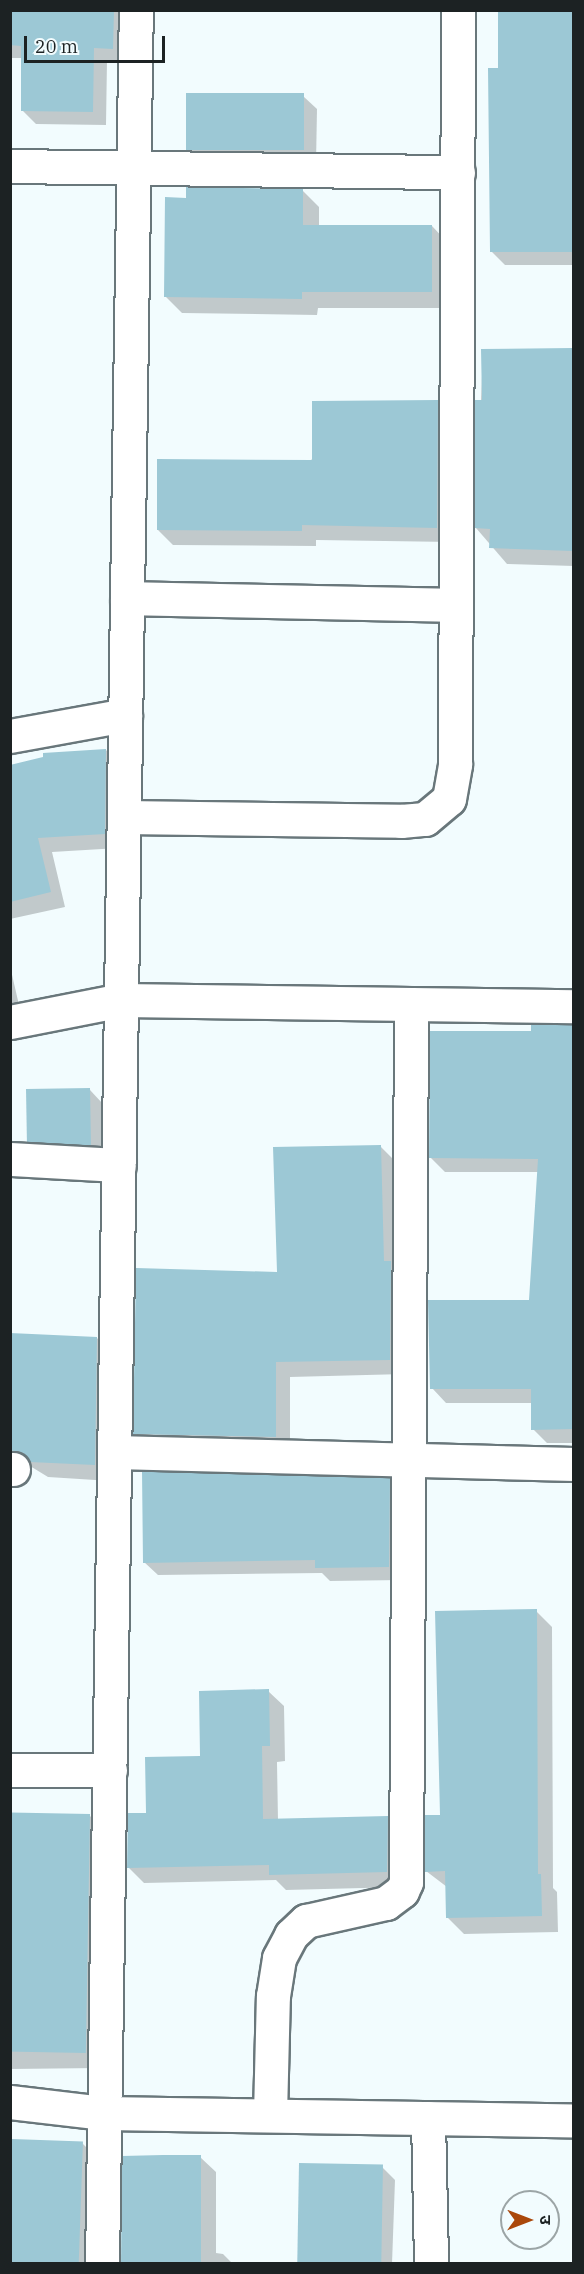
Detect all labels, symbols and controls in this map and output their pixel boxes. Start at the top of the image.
scale bar [27,24,168,62]
text: 20 m [35,35,78,58]
north arrow [500,2190,560,2250]
text: उ [536,2215,556,2225]

